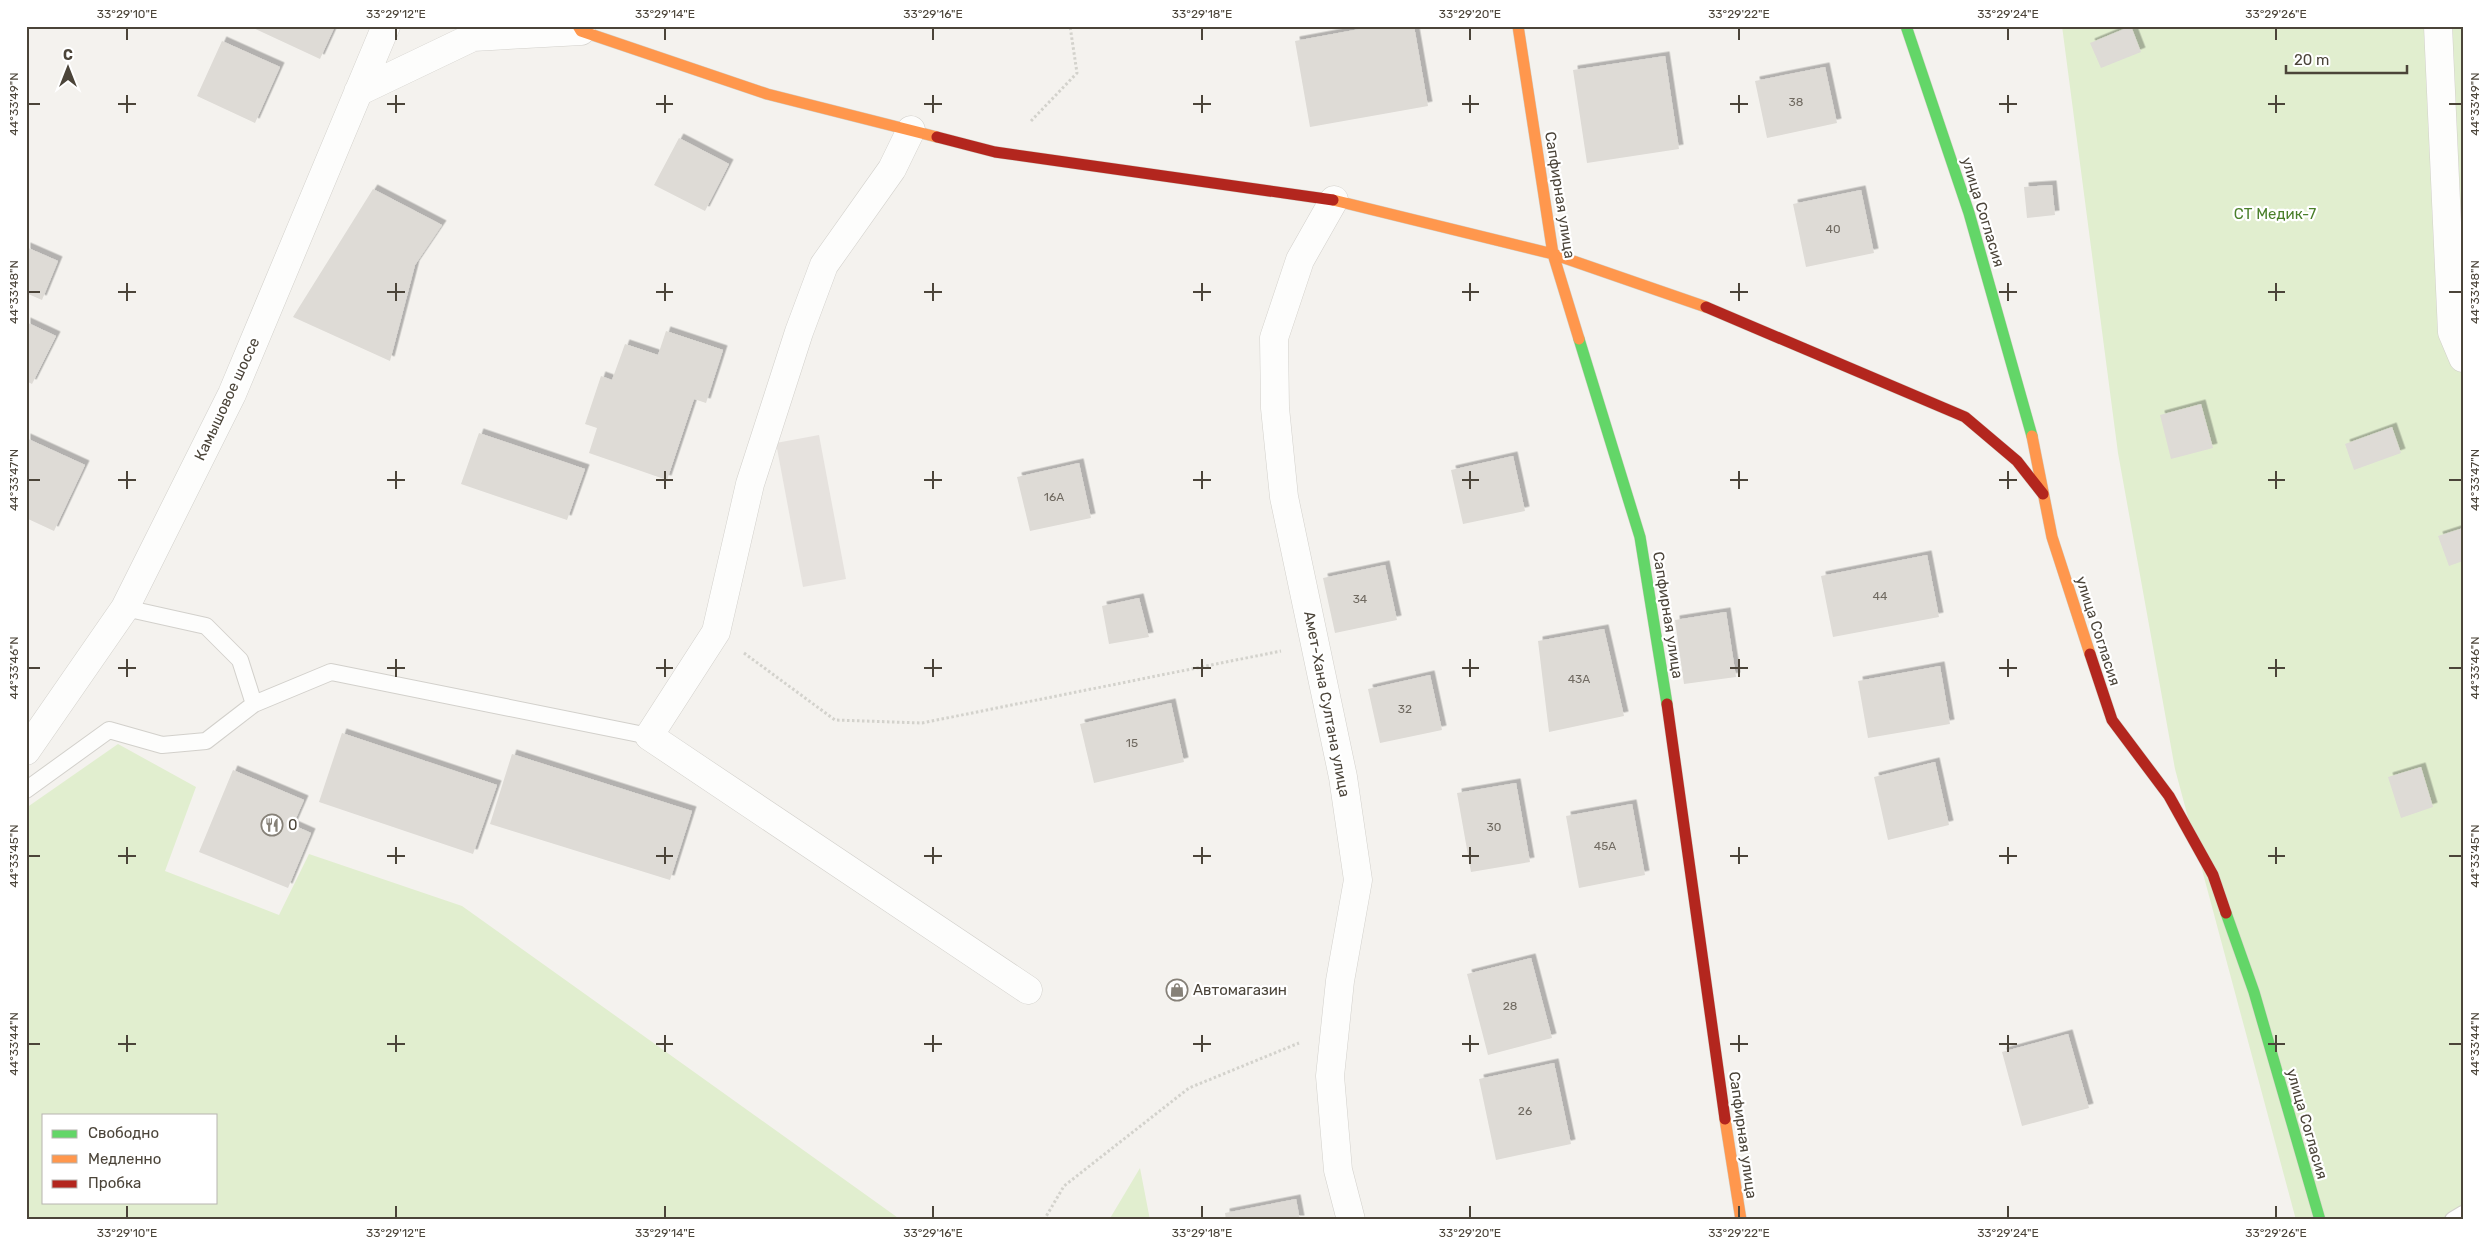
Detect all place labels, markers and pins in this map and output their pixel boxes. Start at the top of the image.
restaurant icon: 0 [260,813,284,837]
place label: 0 [288,816,298,834]
shop icon: Автомагазин [1165,978,1189,1002]
place label: Автомагазин [1193,981,1287,999]

